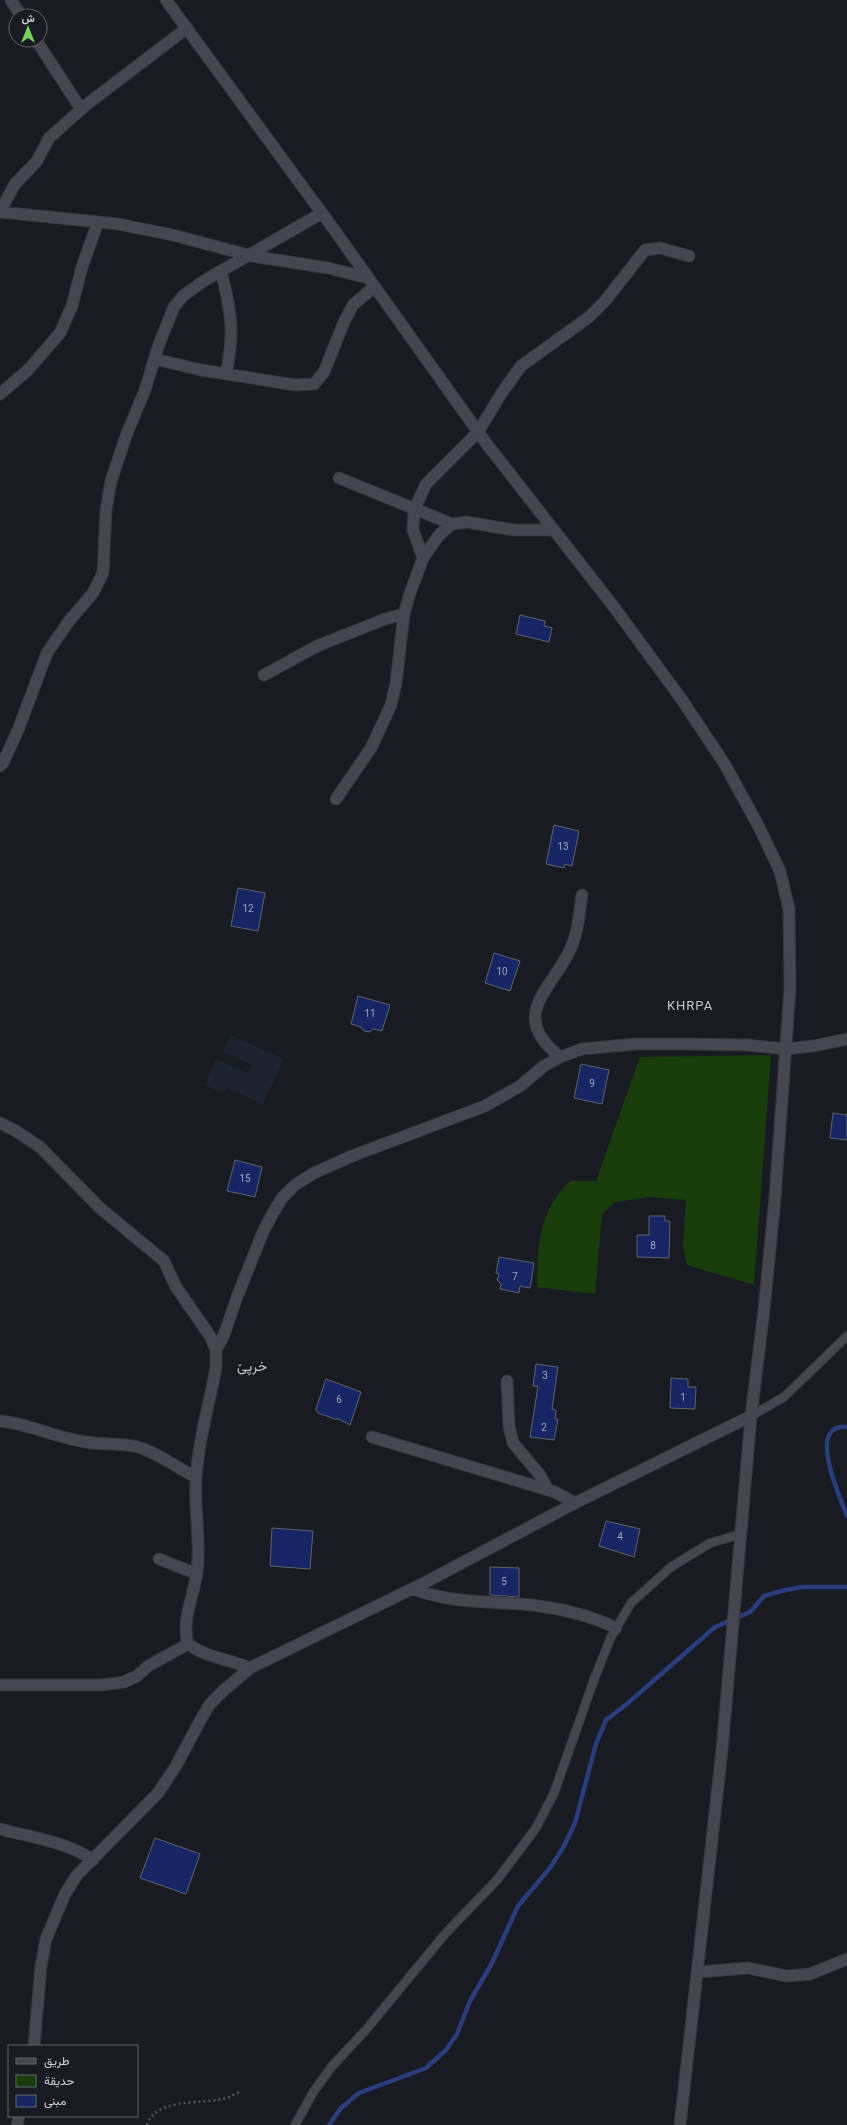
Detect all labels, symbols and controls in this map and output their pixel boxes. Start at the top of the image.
north arrow [8,8,48,48]
text: ش [21,11,35,28]
house number: 13 [557,840,569,855]
house number: 12 [242,902,254,917]
house number: 10 [496,965,508,980]
district label: KHRPA [667,997,713,1017]
house number: 11 [364,1007,376,1022]
house number: 9 [589,1077,595,1092]
house number: 15 [239,1172,251,1187]
house number: 8 [650,1239,656,1254]
house number: 7 [512,1270,518,1285]
district label: خرپێ [237,1357,267,1379]
house number: 3 [542,1369,548,1384]
house number: 1 [680,1391,686,1406]
house number: 6 [336,1393,342,1408]
house number: 2 [541,1421,547,1436]
house number: 4 [617,1530,623,1545]
house number: 5 [501,1575,507,1590]
legend [8,2045,138,2117]
text: طريق [44,2053,70,2071]
text: حديقة [44,2073,74,2091]
text: مبنى [44,2093,66,2111]

